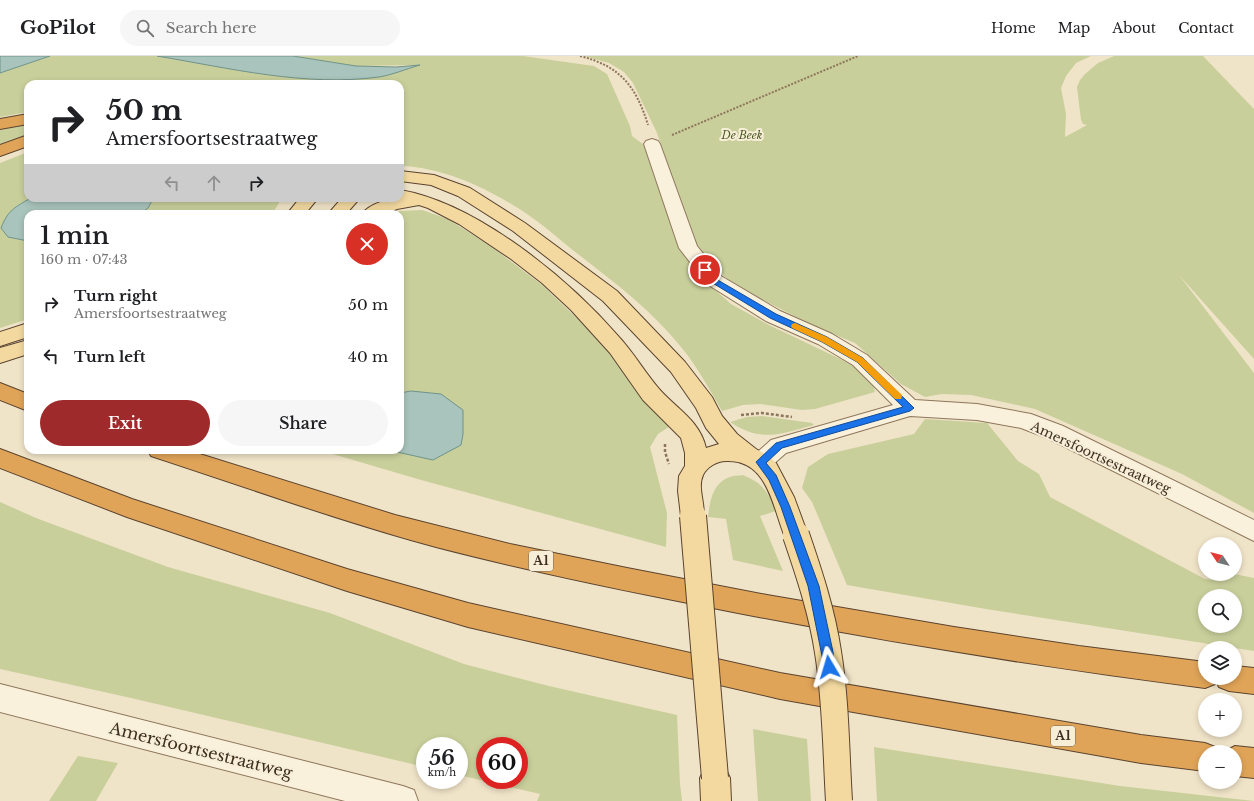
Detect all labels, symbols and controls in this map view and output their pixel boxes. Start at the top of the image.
search box [120,10,400,46]
text: GoPilot [20,16,96,39]
icon: search [134,17,156,39]
text: Search here [166,18,257,37]
text: Home [991,19,1036,37]
text: Map [1058,19,1090,37]
text: About [1112,19,1156,37]
text: Contact [1178,19,1234,37]
text: 50 m [106,93,182,128]
icon: right [40,96,92,148]
text: Amersfoortsestraatweg [106,128,317,150]
park label: De Beek [721,128,763,142]
icon: left [161,172,183,194]
icon: ahead [203,172,225,194]
icon: right [245,172,267,194]
text: 1 min [40,221,109,250]
button: close [346,223,388,265]
text: 160 m · 07:43 [40,251,127,268]
pin [688,253,722,287]
icon: arrive [694,259,716,281]
text: Turn right [74,286,157,305]
icon: right [40,293,62,315]
text: 50 m [348,295,388,314]
text: Amersfoortsestraatweg [74,305,227,322]
icon: left [40,345,62,367]
text: Turn left [74,347,145,366]
text: 40 m [348,347,388,366]
button: Exit [40,400,210,446]
button: Share [218,400,388,446]
street label: Amersfoortsestraatweg [1027,417,1174,497]
north arrow [1198,537,1242,581]
map controls [1198,537,1242,789]
road number: A1 [529,551,553,571]
button: search [1198,589,1242,633]
button: layers [1198,641,1242,685]
position arrow [808,646,850,688]
button: + [1198,693,1242,737]
street label: Amersfoortsestraatweg [106,717,295,783]
road number: A1 [1051,726,1075,746]
speed limit sign: 60 [476,737,528,789]
button: − [1198,745,1242,789]
text: 56 [429,746,455,770]
text: km/h [428,766,456,779]

